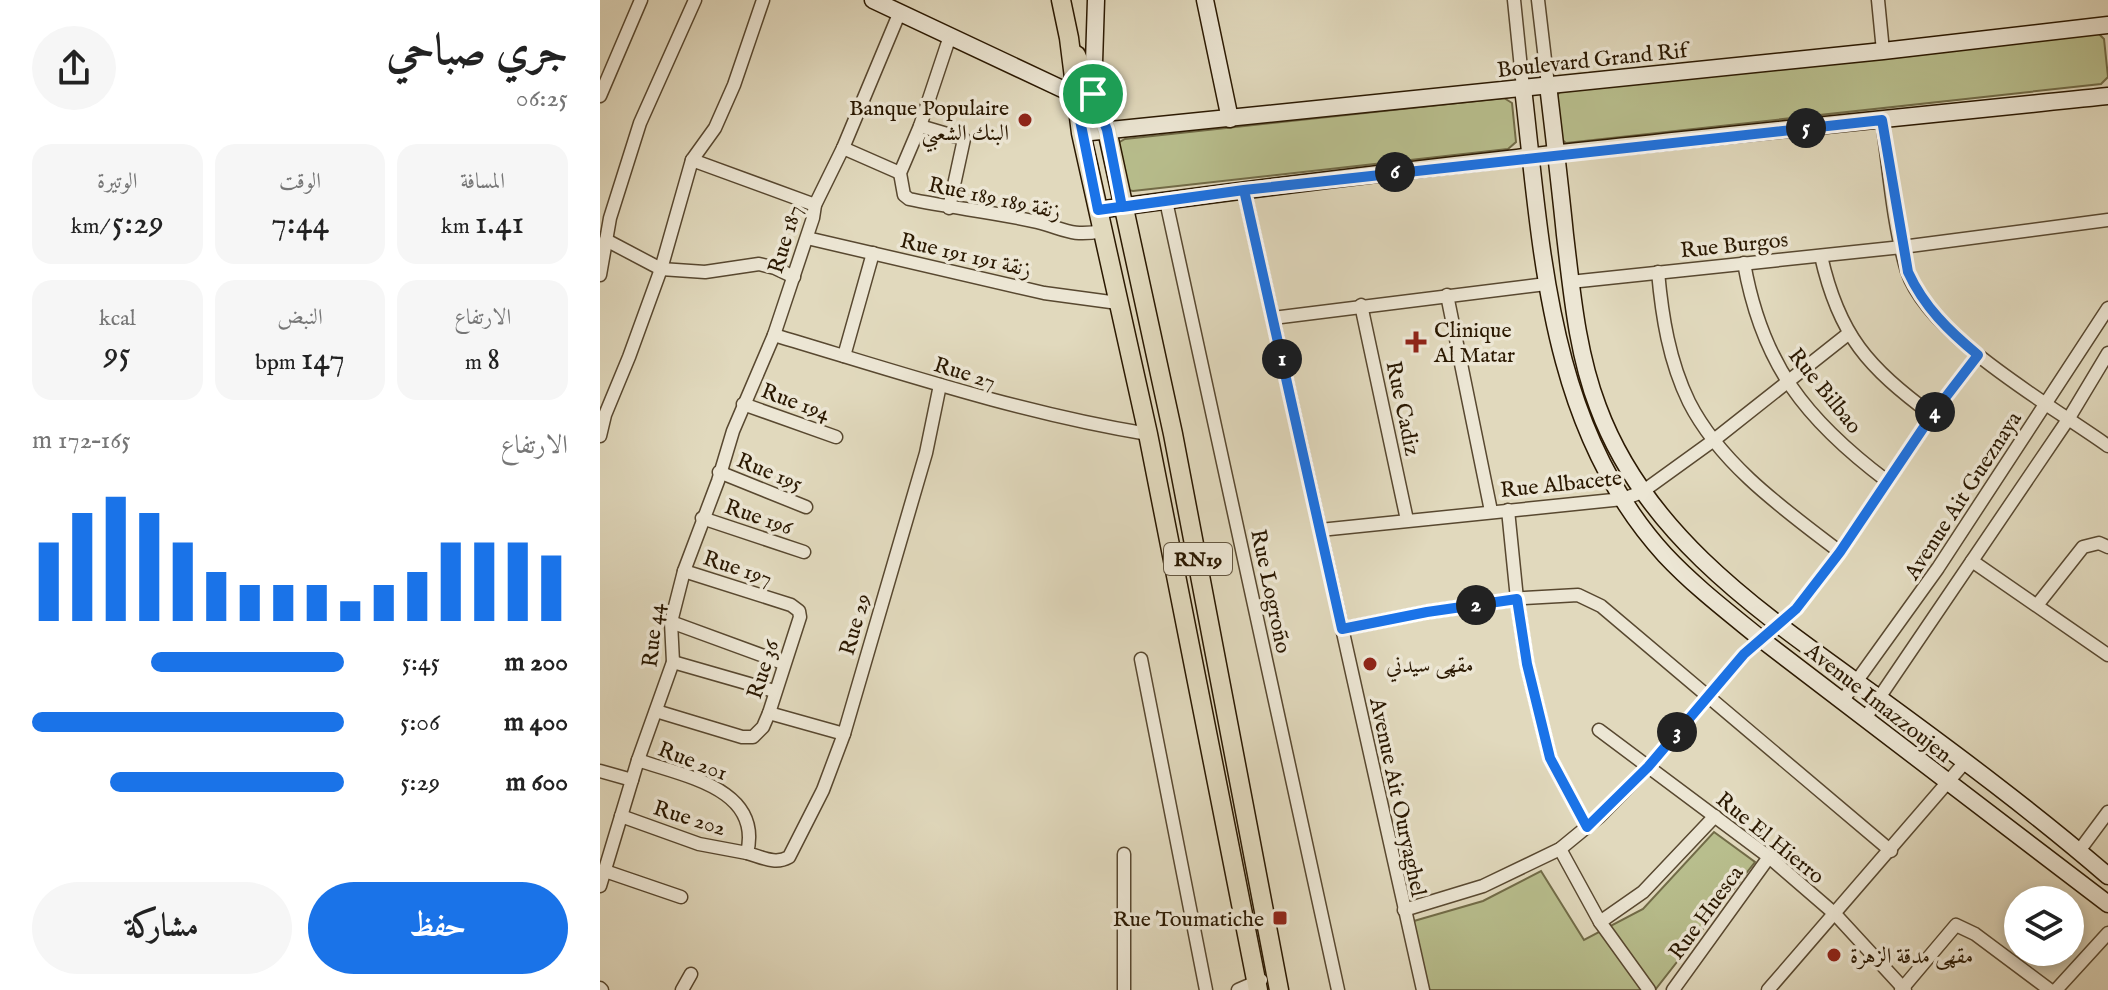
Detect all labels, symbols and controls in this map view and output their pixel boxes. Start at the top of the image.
text: جري صباحي [387,24,568,80]
button: share [32,26,116,110]
street label: Boulevard Grand Rif [1496,37,1693,85]
pin [1059,60,1127,128]
icon: arrive [1071,72,1115,116]
text: 06:25 [516,82,568,115]
place label: Banque Populaire البنك الشعبي [849,95,1009,153]
pin: 5 [1786,108,1826,148]
marker: Banque Populaire البنك الشعبي [1016,111,1034,129]
text: 5 [1802,114,1810,142]
pin: 6 [1375,152,1415,192]
text: 6 [1390,158,1400,186]
text: الوتيرة [97,168,138,196]
text: الوقت [279,168,321,196]
text: المسافة [460,168,505,196]
street label: Rue 189 زنقة 189 [926,171,1064,227]
text: 5:29 [112,202,164,245]
text: 7:44 [271,202,329,245]
text: 1.41 [475,202,524,245]
street label: Rue 187 [762,202,810,277]
text: /km [71,213,112,241]
text: km [441,213,475,241]
street label: Rue Burgos [1679,226,1790,266]
street label: Rue 191 زنقة 191 [897,227,1034,285]
text: النبض [277,304,323,332]
text: الارتفاع [454,304,511,332]
text: kcal [99,305,136,333]
place label: Clinique Al Matar [1433,317,1515,370]
marker: Clinique Al Matar [1405,331,1427,353]
text: 95 [104,333,131,376]
text: 147 [301,338,345,381]
text: 8 [487,338,500,381]
pin: 1 [1262,339,1302,379]
street label: Rue Bilbao [1781,343,1868,440]
text: 1 [1278,345,1286,373]
text: bpm [255,349,301,377]
text: m [465,349,487,377]
street label: Rue 27 [930,351,999,397]
street label: Rue Cadiz [1378,359,1426,458]
street label: Rue 194 [757,378,834,428]
pin: 4 [1915,392,1955,432]
text: 4 [1930,398,1940,426]
street label: Avenue Ait Gueznaya [1898,406,2029,586]
text: 165–172 m [32,424,131,457]
text: الارتفاع [501,429,568,462]
street label: Rue 195 [732,447,806,499]
street label: Rue Albacete [1499,465,1623,505]
street label: Rue 196 [721,493,797,543]
street label: Rue Logroño [1243,527,1297,656]
road number: RN19 [1164,543,1232,575]
street label: Rue 197 [699,545,775,593]
pin: 2 [1456,585,1496,625]
street label: Rue 29 [834,590,878,659]
text: 2 [1471,591,1481,619]
street label: Rue 44 [637,601,671,669]
street label: Rue 36 [741,636,787,703]
street label: Avenue Imazzoujen [1798,637,1957,770]
text: 5:45 [402,646,440,679]
text: 200 m [504,646,568,679]
place label: مقهى سيدني [1386,652,1474,683]
marker: مقهى سيدني [1361,655,1379,673]
street label: Avenue Ait Ouryaghel [1362,694,1432,899]
text: 5:06 [400,706,440,739]
text: 400 m [504,706,568,739]
pin: 3 [1657,712,1697,752]
text: 3 [1673,718,1681,746]
street label: Rue 201 [654,736,731,788]
text: 5:29 [400,766,440,799]
text: 600 m [506,766,568,799]
street label: Rue El Hierro [1710,786,1830,891]
street label: Rue 202 [650,795,729,843]
street label: Rue Huesca [1663,860,1750,966]
button: مشاركة [32,882,292,974]
button: حفظ [308,882,568,974]
map controls [2004,886,2084,966]
button: layers [2004,886,2084,966]
place label: Rue Toumatiche [1113,906,1264,934]
marker: Rue Toumatiche [1271,909,1289,927]
place label: مقهى مدقة الزهرة [1850,943,1973,971]
marker: مقهى مدقة الزهرة [1825,946,1843,964]

